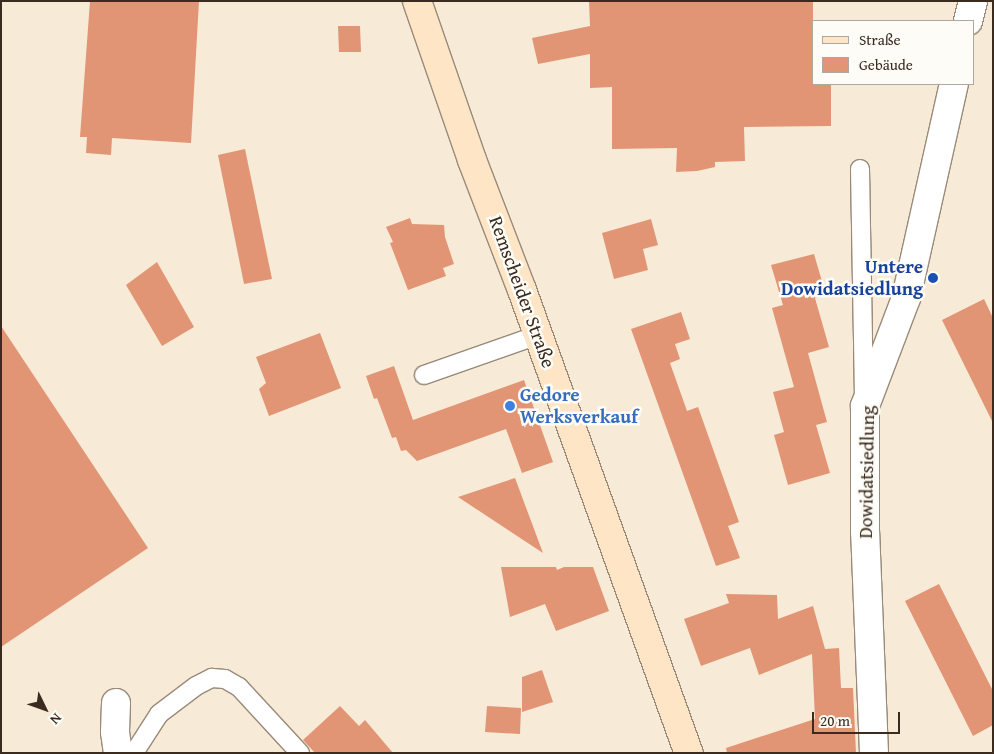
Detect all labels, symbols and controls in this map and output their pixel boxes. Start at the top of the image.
legend [812,20,974,85]
text: Straße [859,29,901,50]
text: Gebäude [859,54,913,75]
street label: Remscheider Straße [484,213,560,371]
place label: Untere Dowidatsiedlung [781,256,923,300]
marker: Untere Dowidatsiedlung [927,272,939,284]
place label: Gedore Werksverkauf [520,384,638,428]
marker: Gedore Werksverkauf [504,400,516,412]
street label: Dowidatsiedlung [854,405,880,539]
north arrow [20,684,70,734]
scale bar [814,702,902,734]
text: N [46,709,67,729]
text: 20 m [820,710,850,731]

